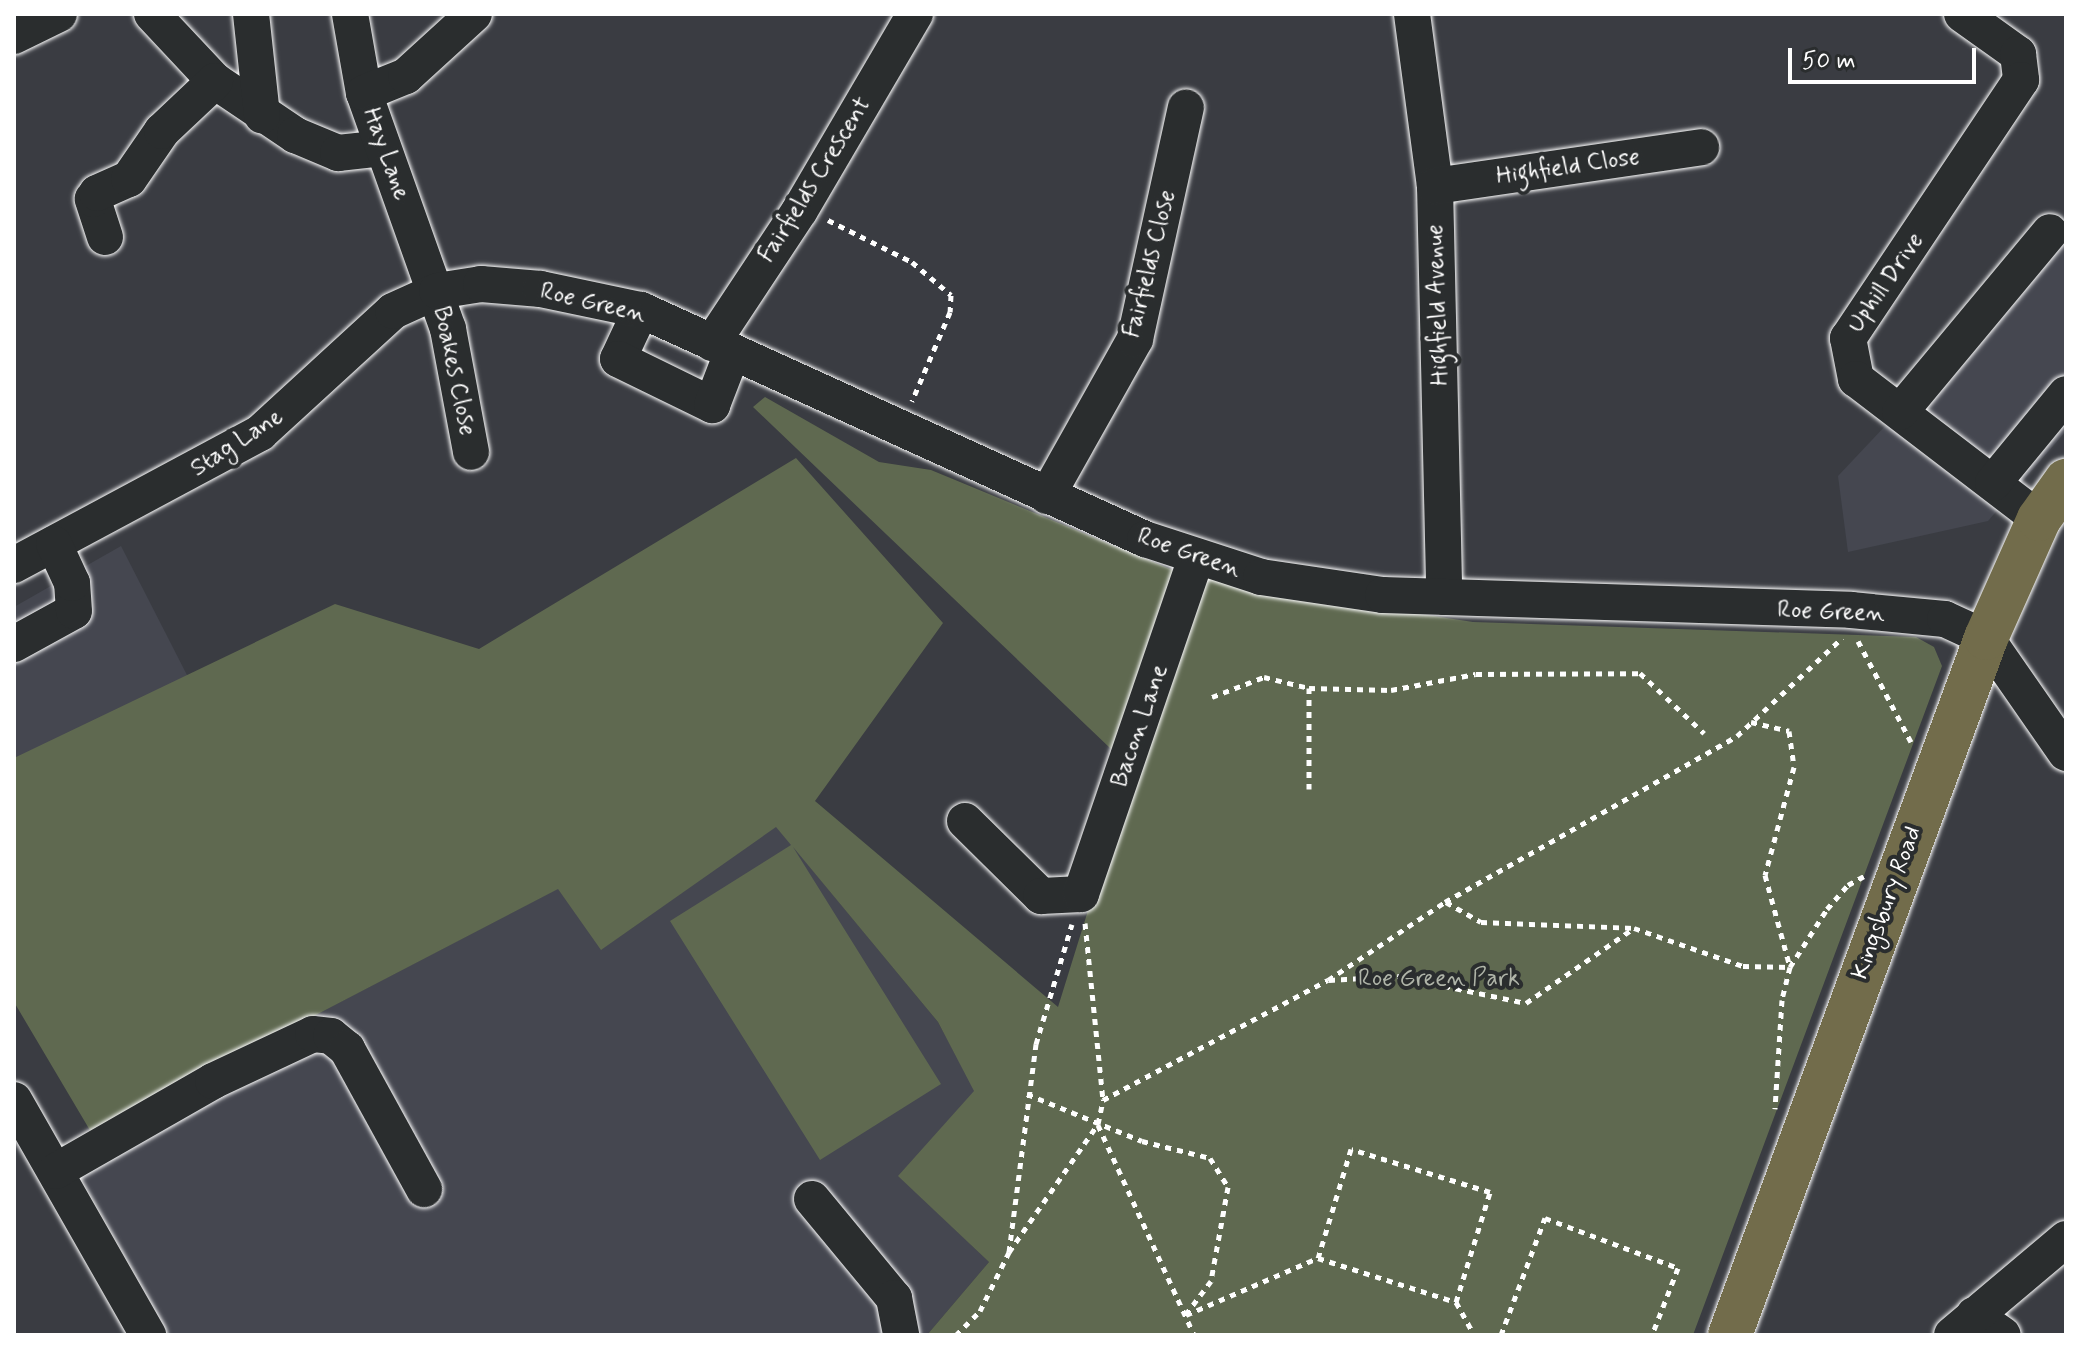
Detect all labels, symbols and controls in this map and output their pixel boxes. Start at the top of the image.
scale bar [1792,32,1980,82]
text: 50 m [1802,46,1856,77]
street label: Fairfields Crescent [753,92,877,268]
street label: Hay Lane [356,103,416,205]
street label: Highfield Close [1494,143,1642,191]
street label: Fairfields Close [1118,187,1182,341]
street label: Highfield Avenue [1421,221,1455,389]
street label: Uphill Drive [1842,228,1930,338]
street label: Roe Green [538,277,648,329]
street label: Boakes Close [426,304,482,438]
street label: Stag Lane [185,402,289,484]
street label: Roe Green [1134,522,1244,584]
street label: Roe Green [1777,596,1885,628]
street label: Bacon Lane [1106,662,1174,790]
street label: Kingsbury Road [1846,822,1928,984]
park label: Roe Green Park [1358,965,1520,993]

